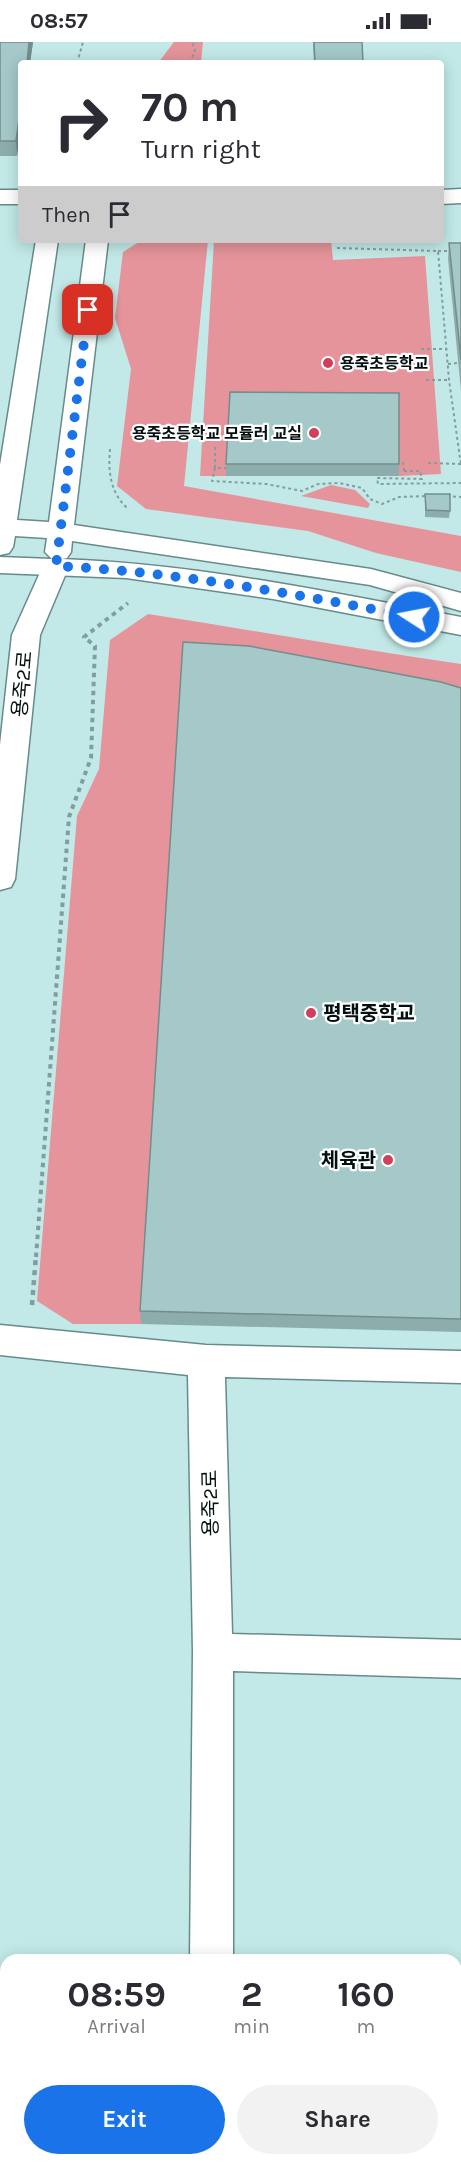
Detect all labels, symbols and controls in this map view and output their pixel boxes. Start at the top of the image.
text: 08:57 [30,8,88,34]
text: 70 m [141,82,239,132]
icon: right [42,84,120,162]
text: Turn right [141,133,261,165]
icon: arrive [103,198,136,231]
text: Then [42,202,91,228]
pin [62,284,113,335]
icon: arrive [71,293,104,326]
place label: 용죽초등학교 [340,354,429,373]
marker: 용죽초등학교 [321,356,335,370]
place label: 용죽초등학교 모듈러 교실 [132,424,302,443]
marker: 용죽초등학교 모듈러 교실 [307,426,321,440]
position arrow [382,585,446,649]
street label: 용죽2로 [8,650,37,718]
place label: 평택중학교 [323,1002,415,1025]
marker: 평택중학교 [304,1006,318,1020]
place label: 체육관 [321,1149,377,1172]
marker: 체육관 [381,1153,395,1167]
street label: 용죽2로 [198,1469,223,1537]
text: 08:59 [67,1973,166,2015]
text: 2 [241,1973,262,2015]
text: 160 [337,1973,395,2015]
text: Arrival [87,2015,146,2038]
text: min [233,2015,270,2038]
text: m [357,2015,375,2038]
button: Exit [24,2085,225,2154]
button: Share [237,2085,438,2154]

